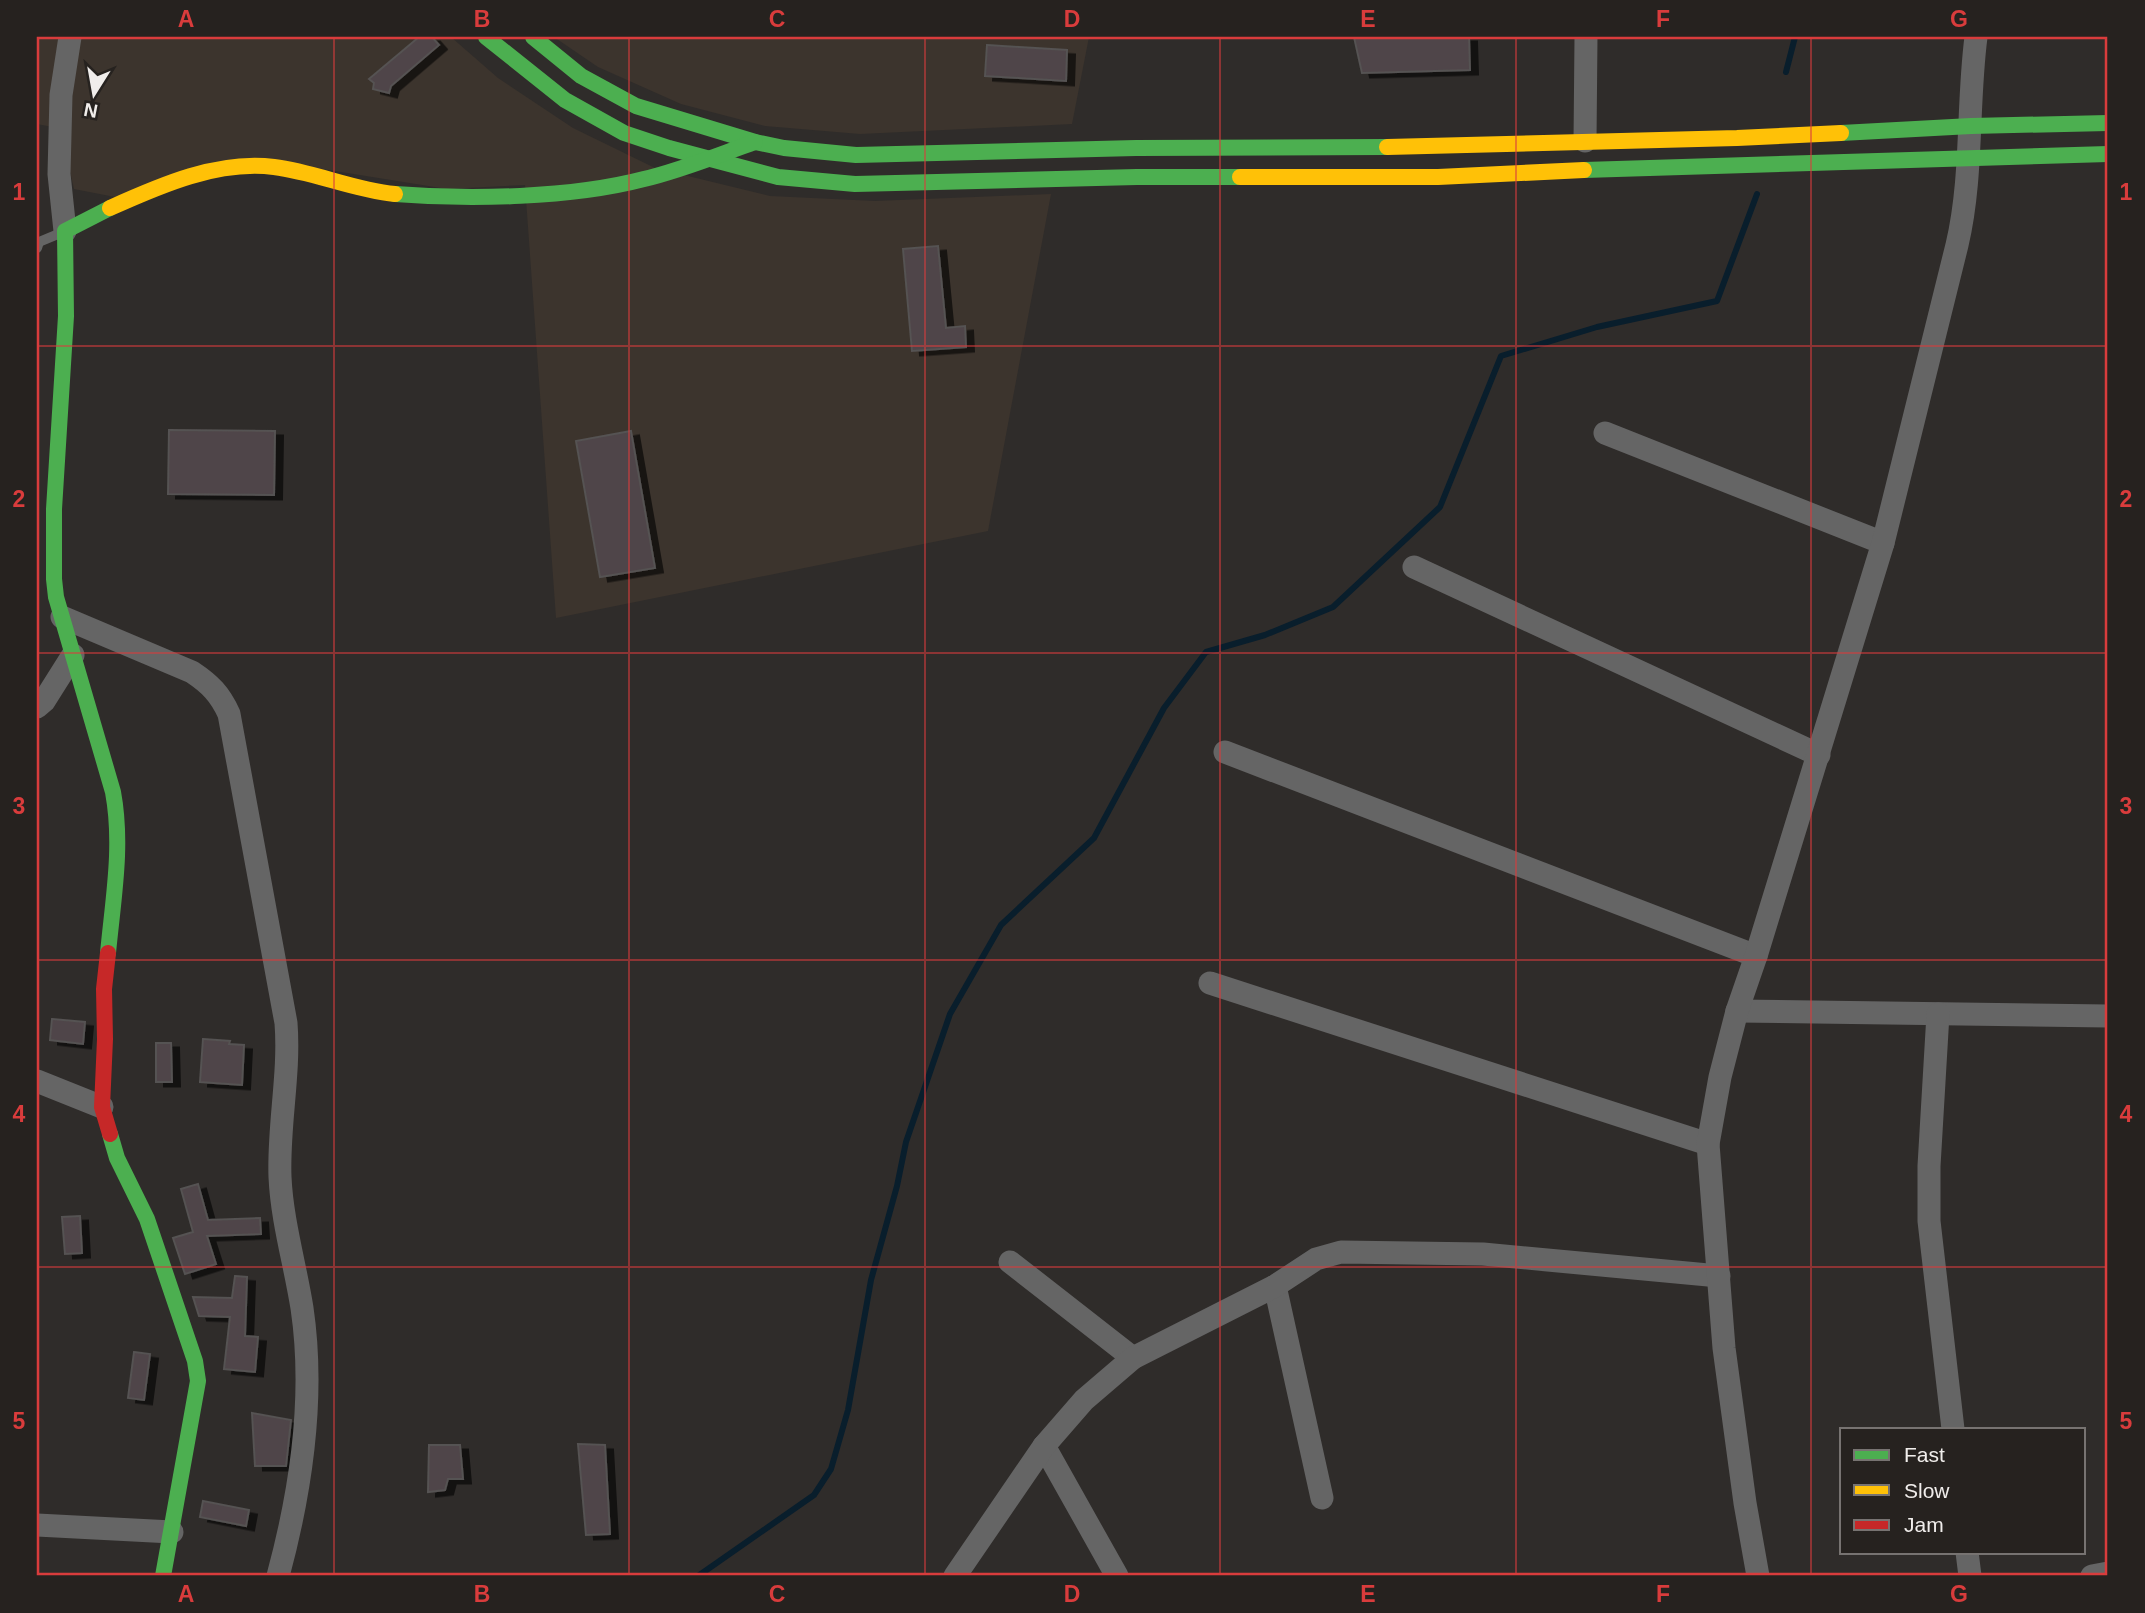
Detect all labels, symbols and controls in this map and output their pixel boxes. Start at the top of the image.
text: A [178,6,194,32]
text: B [474,6,490,32]
text: C [769,6,785,32]
text: D [1064,6,1080,32]
text: E [1360,6,1376,32]
text: F [1656,6,1670,32]
text: G [1950,6,1968,32]
north arrow [60,60,130,130]
text: N [82,99,100,122]
text: 1 [13,179,26,205]
text: 1 [2120,179,2133,205]
text: 2 [13,486,25,512]
text: 2 [2120,486,2132,512]
text: 3 [13,793,25,819]
text: 3 [2120,793,2132,819]
text: 4 [13,1101,26,1127]
text: 4 [2120,1101,2133,1127]
text: 5 [13,1408,26,1434]
text: 5 [2120,1408,2133,1434]
legend [1840,1428,2086,1554]
text: Fast [1904,1443,1945,1466]
text: Slow [1904,1479,1950,1502]
text: Jam [1904,1513,1944,1536]
text: A [178,1581,194,1607]
text: B [474,1581,490,1607]
text: C [769,1581,785,1607]
text: D [1064,1581,1080,1607]
text: E [1360,1581,1376,1607]
text: F [1656,1581,1670,1607]
text: G [1950,1581,1968,1607]

